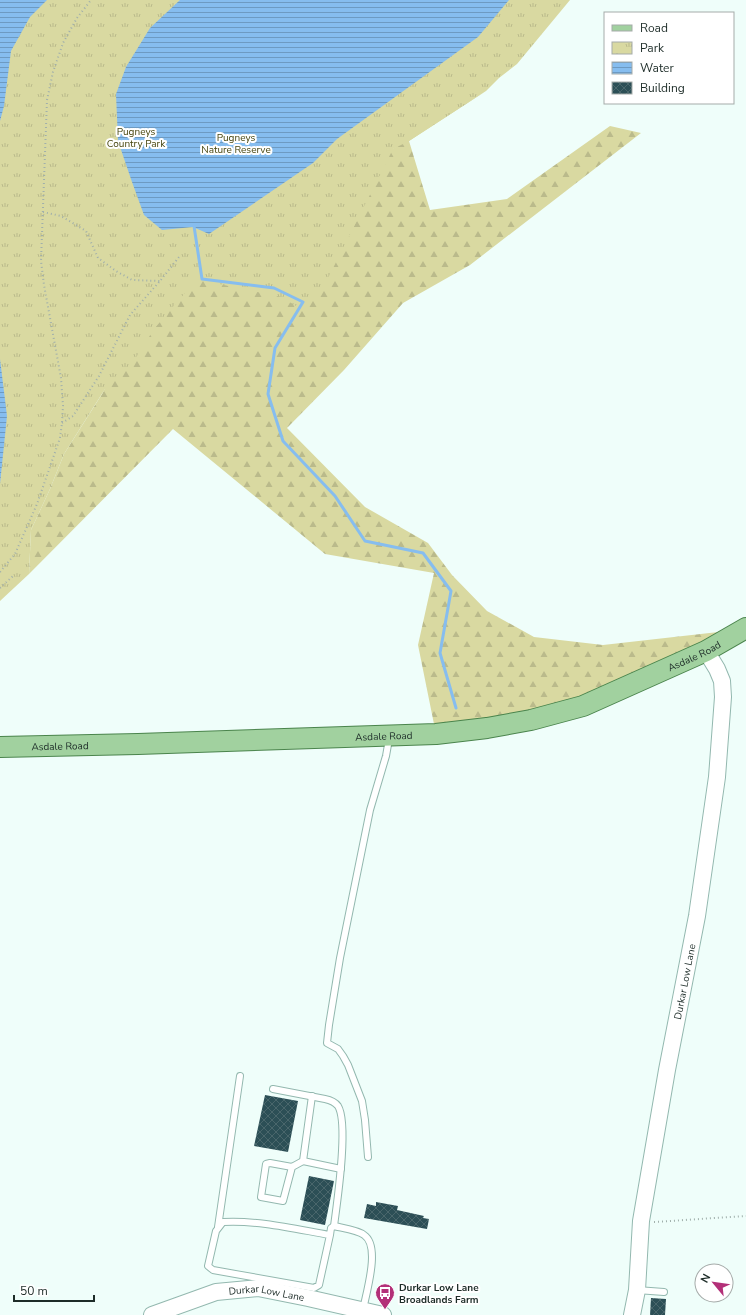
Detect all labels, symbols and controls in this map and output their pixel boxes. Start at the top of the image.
legend [604,12,734,104]
text: Road [640,20,668,36]
text: Park [640,40,665,56]
text: Water [640,60,674,76]
text: Building [640,80,685,96]
park label: Pugneys Country Park [107,125,166,151]
park label: Pugneys Nature Reserve [201,131,271,157]
street label: Asdale Road [666,638,724,675]
street label: Asdale Road [355,729,413,745]
street label: Asdale Road [31,739,89,754]
street label: Durkar Low Lane [671,943,699,1021]
north arrow [694,1263,734,1303]
text: N [697,1271,714,1286]
scale bar [14,1277,94,1303]
place label: Durkar Low Lane Broadlands Farm [399,1281,479,1307]
street label: Durkar Low Lane [228,1282,305,1305]
bus stop icon: Durkar Low Lane Broadlands Farm [374,1282,396,1310]
text: 50 m [20,1283,48,1299]

